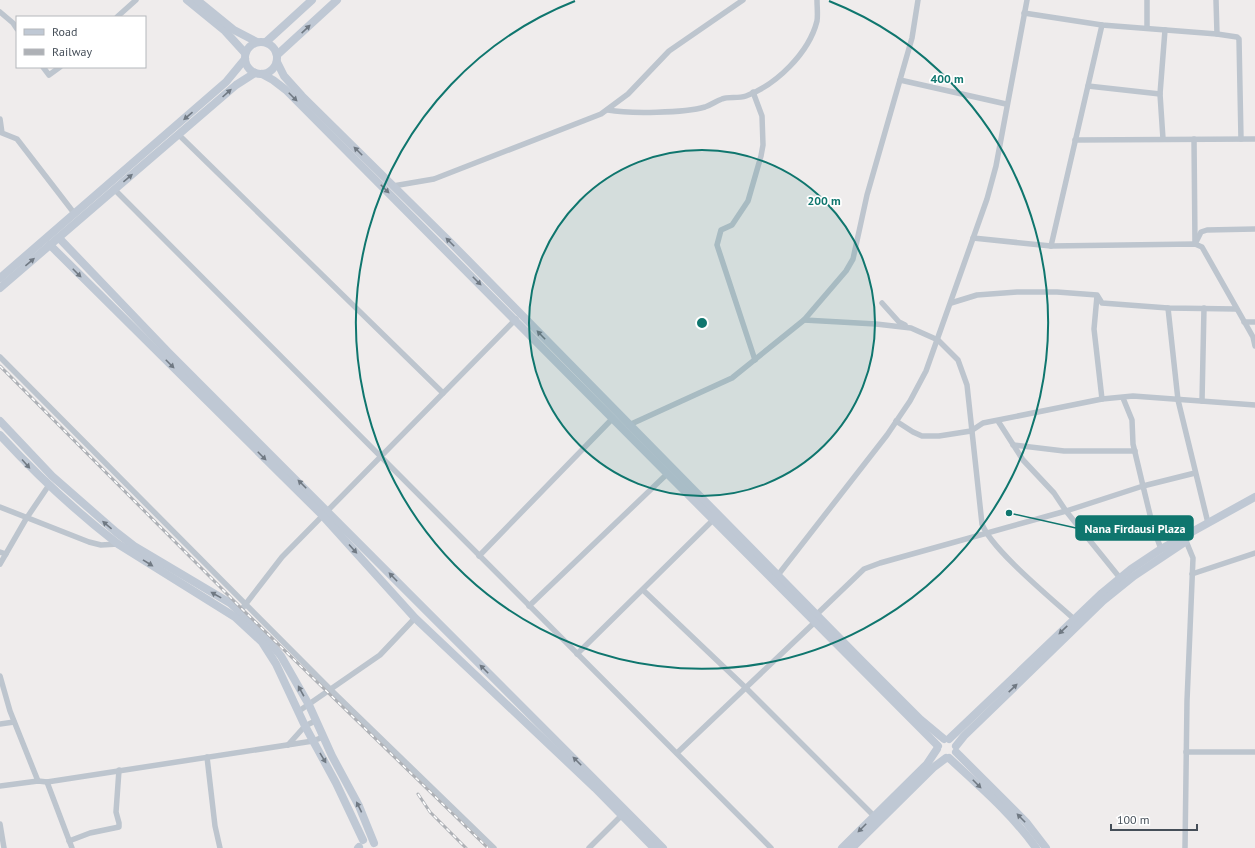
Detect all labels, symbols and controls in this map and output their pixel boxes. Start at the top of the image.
legend [16,16,146,68]
text: Road [52,24,77,39]
one-way arrow [301,24,311,34]
text: Railway [52,44,92,59]
text: 400 m [930,71,964,86]
one-way arrow [221,88,232,97]
one-way arrow [288,92,298,102]
one-way arrow [183,111,193,121]
one-way arrow [353,146,363,156]
one-way arrow [123,173,134,182]
one-way arrow [380,184,390,194]
text: 200 m [807,193,841,208]
one-way arrow [445,237,455,247]
one-way arrow [24,258,35,267]
one-way arrow [73,268,82,278]
one-way arrow [472,276,482,286]
centre of rings [695,316,709,330]
one-way arrow [536,330,546,340]
one-way arrow [165,359,175,369]
one-way arrow [257,451,267,461]
one-way arrow [22,458,31,469]
one-way arrow [297,479,307,489]
callout: Nana Firdausi Plaza [1076,516,1193,540]
one-way arrow [102,520,113,529]
text: Nana Firdausi Plaza [1085,521,1185,536]
one-way arrow [348,544,357,554]
one-way arrow [142,560,154,567]
one-way arrow [388,572,398,582]
one-way arrow [210,592,222,598]
one-way arrow [1058,625,1068,635]
one-way arrow [479,664,489,674]
one-way arrow [1008,684,1018,693]
one-way arrow [297,685,304,697]
one-way arrow [319,753,327,763]
one-way arrow [572,756,582,766]
one-way arrow [972,779,982,789]
one-way arrow [356,801,362,813]
scale bar [1111,806,1197,832]
text: 100 m [1117,812,1150,827]
one-way arrow [1016,813,1026,823]
one-way arrow [857,823,867,833]

